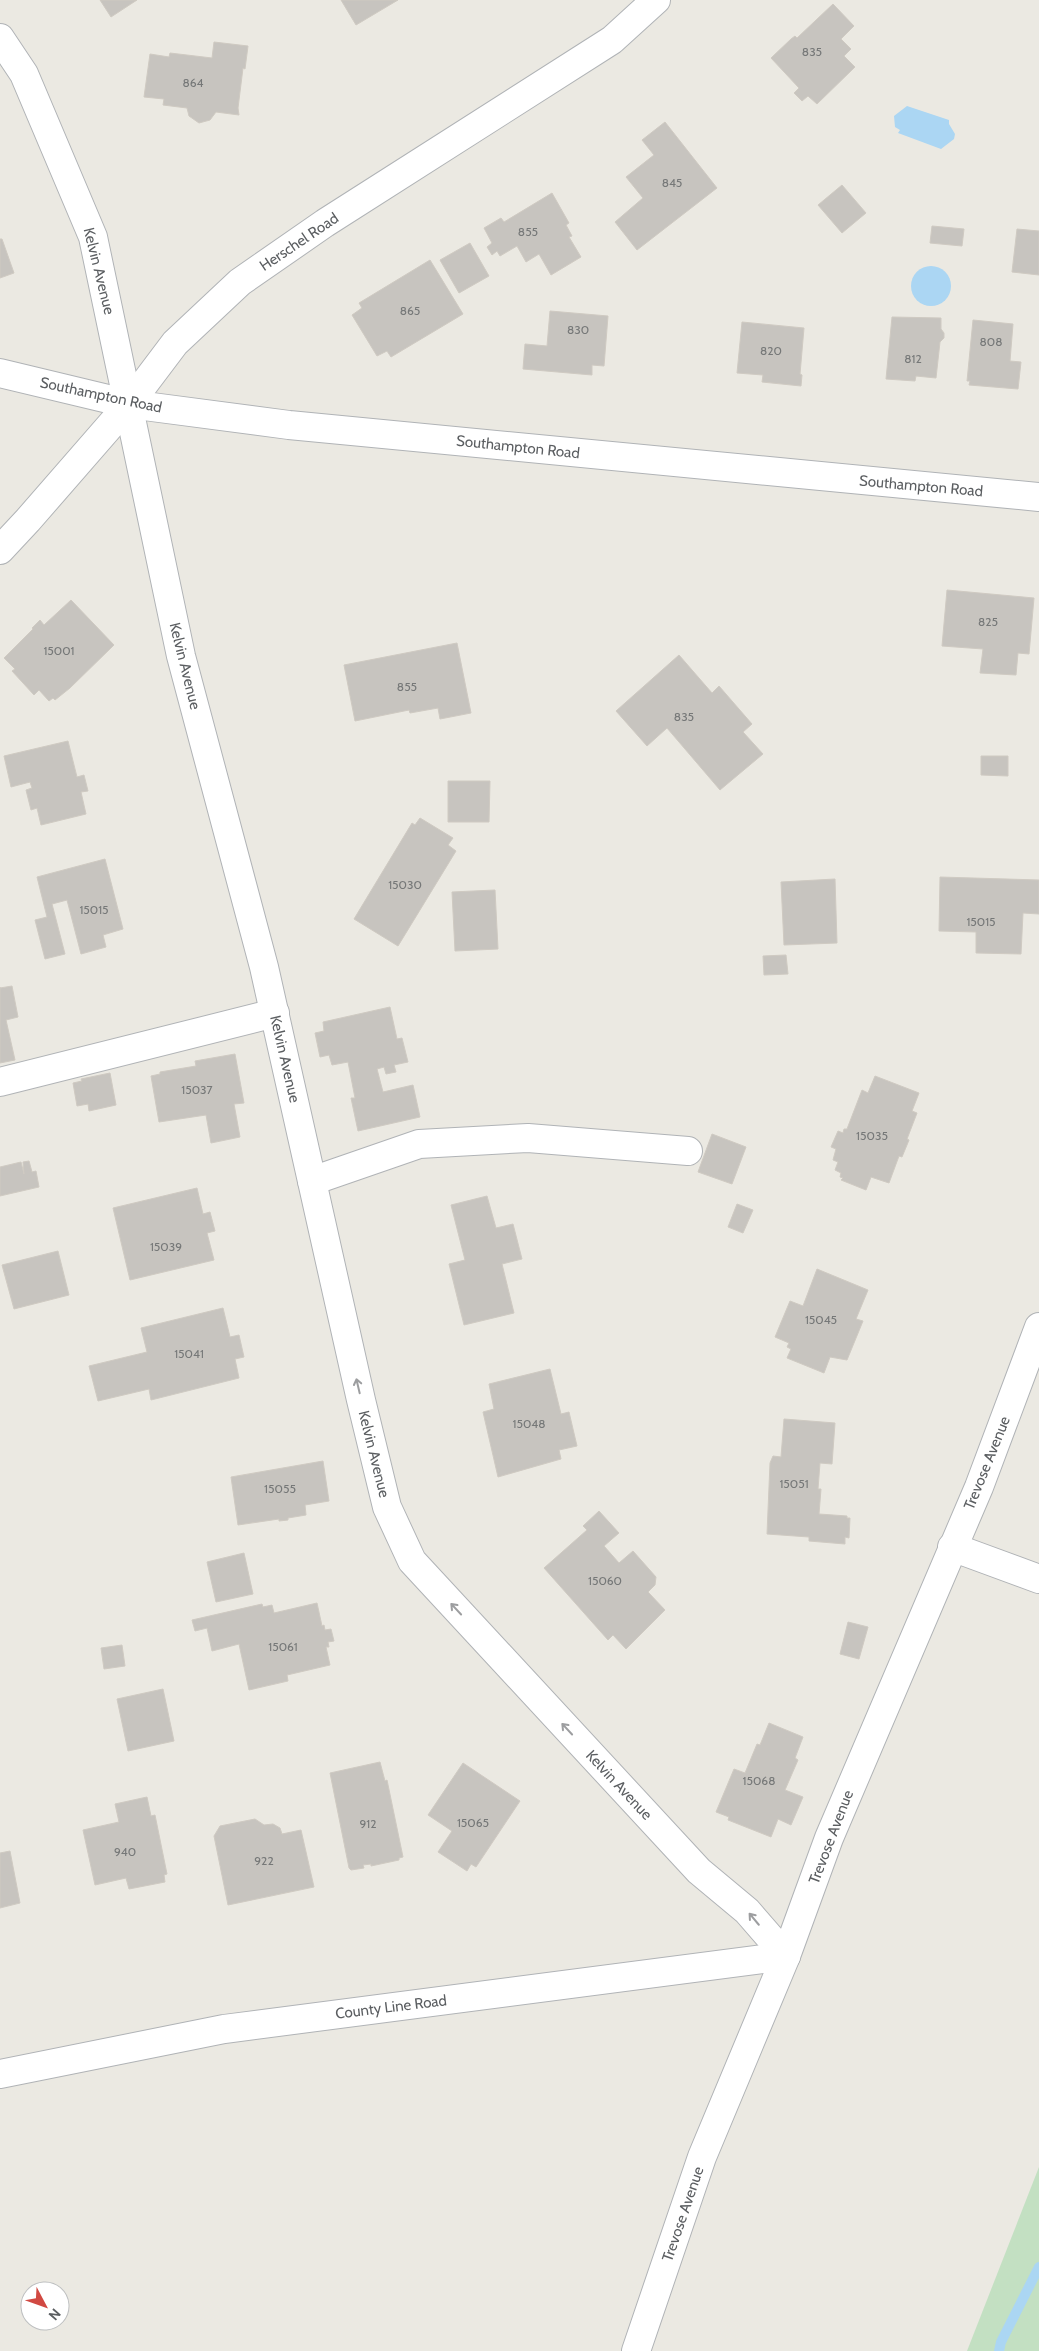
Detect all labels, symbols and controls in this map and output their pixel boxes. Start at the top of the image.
house number: 835 [802,44,822,59]
house number: 864 [182,75,204,90]
house number: 845 [662,175,682,190]
street label: Herschel Road [256,209,342,275]
house number: 855 [518,224,538,239]
street label: Kelvin Avenue [80,226,119,317]
house number: 865 [400,303,420,318]
house number: 830 [567,322,589,337]
house number: 808 [980,334,1002,349]
house number: 820 [760,343,782,358]
house number: 812 [904,351,922,366]
street label: Southampton Road [38,373,164,417]
street label: Southampton Road [455,432,581,462]
street label: Southampton Road [858,472,984,500]
house number: 825 [978,614,998,629]
street label: Kelvin Avenue [166,621,205,712]
house number: 15001 [43,643,75,658]
house number: 855 [397,679,417,694]
house number: 835 [674,709,694,724]
house number: 15030 [388,877,422,892]
house number: 15015 [79,902,109,917]
house number: 15015 [966,914,996,929]
street label: Kelvin Avenue [266,1014,304,1105]
house number: 15037 [181,1082,213,1097]
house number: 15035 [856,1128,888,1143]
house number: 15039 [150,1239,182,1254]
house number: 15045 [805,1312,837,1327]
house number: 15041 [174,1346,204,1361]
one-way arrow [353,1378,362,1394]
street label: Kelvin Avenue [355,1409,394,1500]
street label: Trevose Avenue [960,1413,1014,1512]
house number: 15048 [513,1416,546,1431]
house number: 15051 [779,1476,809,1491]
house number: 15055 [264,1481,296,1496]
house number: 15060 [588,1573,622,1588]
one-way arrow [450,1603,462,1616]
house number: 15061 [268,1639,298,1654]
one-way arrow [561,1722,573,1735]
street label: Kelvin Avenue [582,1746,656,1824]
house number: 15068 [743,1773,775,1788]
street label: Trevose Avenue [805,1787,857,1887]
house number: 15065 [457,1815,489,1830]
house number: 912 [359,1816,377,1831]
house number: 940 [114,1844,136,1859]
house number: 922 [254,1853,274,1868]
one-way arrow [749,1913,760,1926]
street label: County Line Road [334,1991,448,2023]
street label: Trevose Avenue [658,2164,708,2264]
north arrow [20,2281,70,2331]
text: N [45,2305,65,2324]

